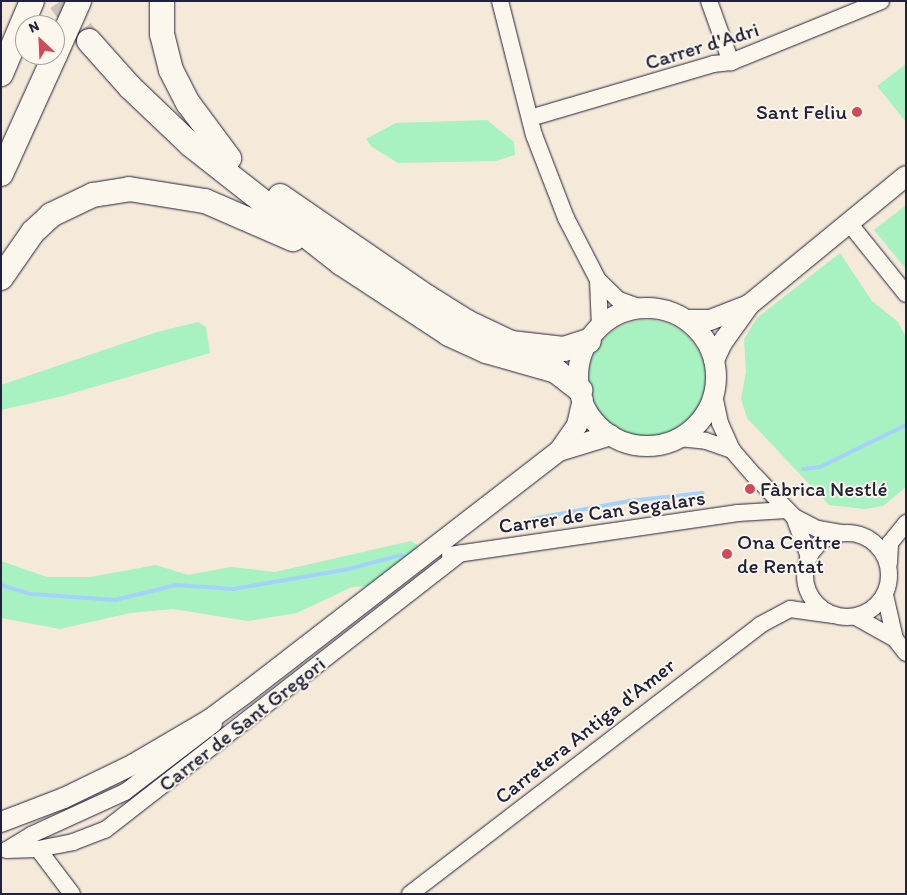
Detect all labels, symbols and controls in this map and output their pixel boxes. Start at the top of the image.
north arrow [15,15,65,65]
text: N [26,17,42,37]
street label: Carrer d'Adri [642,17,762,75]
place label: Sant Feliu [757,99,847,125]
marker: Sant Feliu [851,106,863,118]
place label: Fàbrica Nestlé [760,476,887,502]
marker: Fàbrica Nestlé [744,483,756,495]
street label: Carrer de Can Segalars [497,485,707,539]
place label: Ona Centre de Rentat [737,529,841,579]
marker: Ona Centre de Rentat [721,548,733,560]
street label: Carrer de Sant Gregori [153,651,331,797]
street label: Carretera Antiga d'Amer [490,653,680,809]

